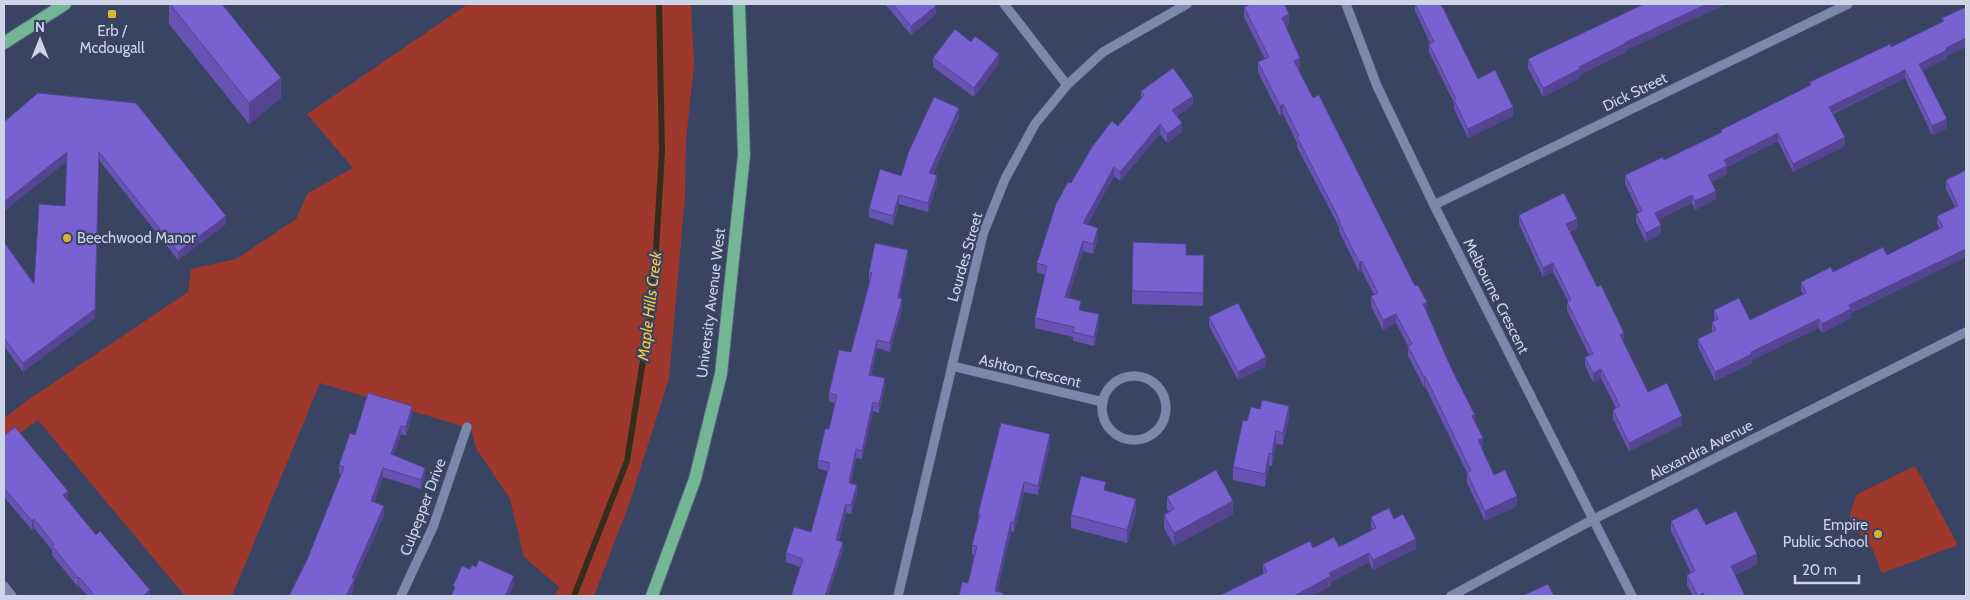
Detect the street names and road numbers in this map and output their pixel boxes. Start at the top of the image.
street label: Dick Street [1600,69,1670,115]
street label: Lourdes Street [944,210,986,304]
street label: University Avenue West [693,227,729,379]
street label: Melbourne Crescent [1459,235,1533,357]
street label: Ashton Crescent [977,351,1083,391]
street label: Alexandra Avenue [1646,416,1756,484]
street label: Culpepper Drive [396,456,450,558]

